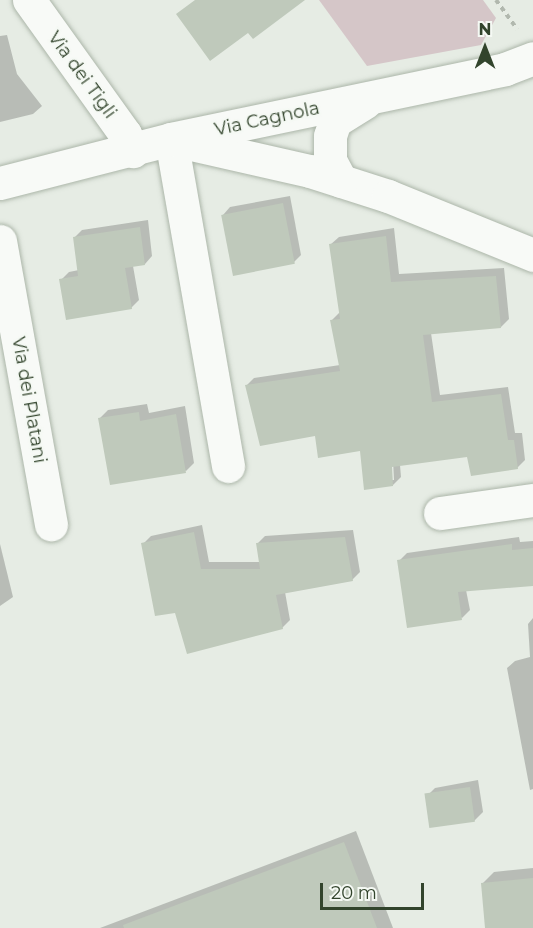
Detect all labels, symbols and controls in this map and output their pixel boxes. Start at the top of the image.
north arrow [455,18,515,78]
text: N [479,20,491,39]
street label: Via dei Tigli [43,27,121,123]
street label: Via Cagnola [212,97,322,141]
street label: Via dei Platani [7,335,51,465]
scale bar [323,871,426,909]
text: 20 m [331,882,377,904]

